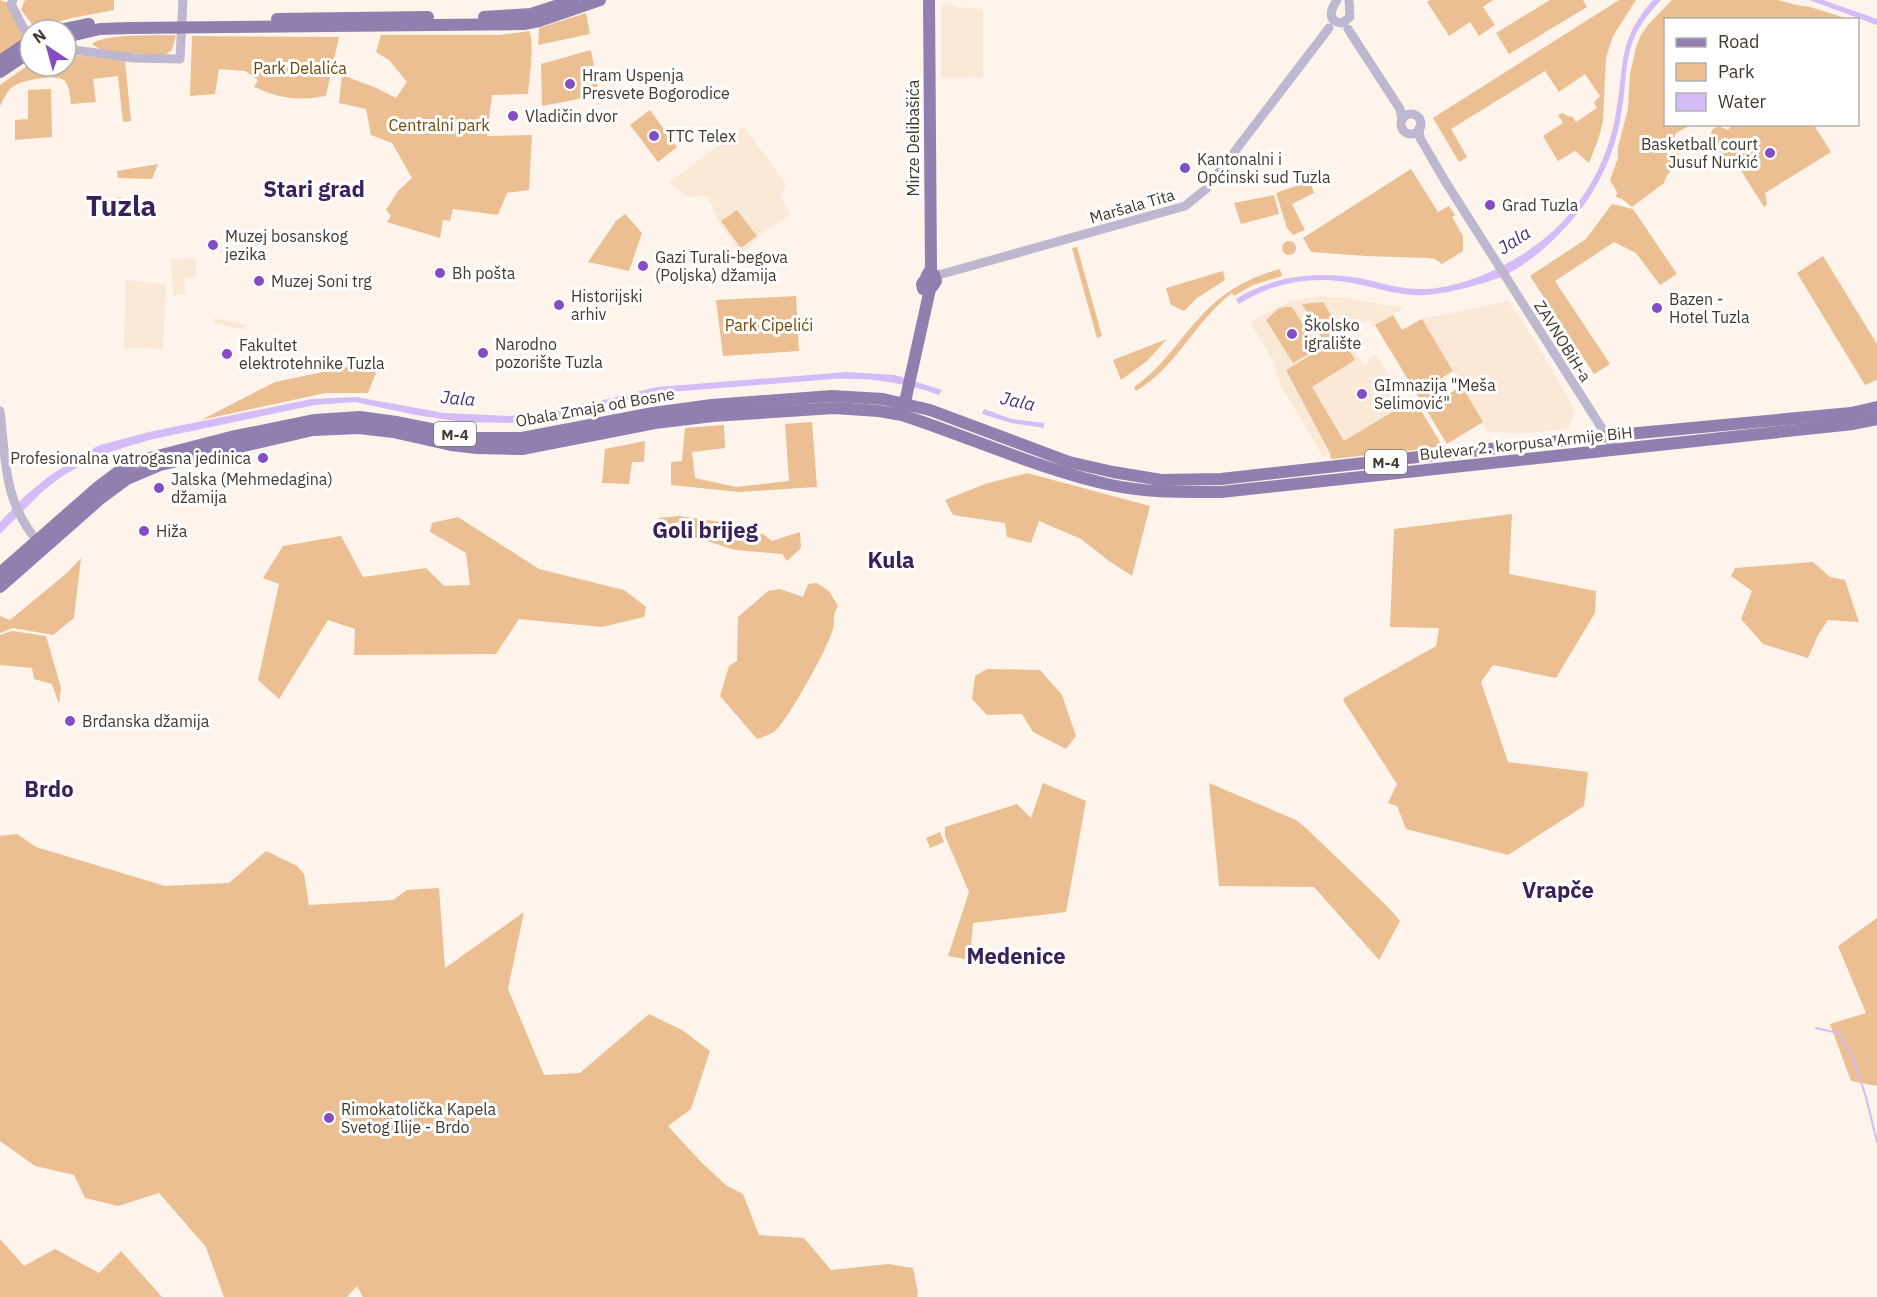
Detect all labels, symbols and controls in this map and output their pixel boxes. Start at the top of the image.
north arrow [18,18,78,78]
legend [1664,18,1859,126]
text: N [29,24,50,47]
text: Road [1718,30,1759,53]
park label: Park Delalića [253,58,347,78]
text: Park [1718,60,1755,83]
place label: Hram Uspenja Presvete Bogorodice [582,65,730,103]
marker: Hram Uspenja Presvete Bogorodice [563,77,577,91]
street label: Mirze Delibašića [903,79,923,196]
text: Water [1718,90,1767,113]
place label: Vladičin dvor [525,106,618,126]
marker: Vladičin dvor [506,109,520,123]
park label: Centralni park [388,115,490,135]
place label: TTC Telex [666,126,736,146]
marker: TTC Telex [647,129,661,143]
place label: Basketball court Jusuf Nurkić [1641,134,1758,172]
marker: Basketball court Jusuf Nurkić [1763,146,1777,160]
place label: Kantonalni i Općinski sud Tuzla [1197,149,1331,187]
marker: Kantonalni i Općinski sud Tuzla [1178,161,1192,175]
district label: Stari grad [263,174,365,203]
street label: Maršala Tita [1087,184,1177,228]
district label: Tuzla [86,187,156,224]
place label: Grad Tuzla [1502,195,1579,215]
marker: Grad Tuzla [1483,198,1497,212]
water label: Jala [1493,221,1535,259]
place label: Muzej bosanskog jezika [225,226,348,264]
marker: Muzej bosanskog jezika [206,238,220,252]
place label: Gazi Turali-begova (Poljska) džamija [655,247,788,285]
marker: Gazi Turali-begova (Poljska) džamija [636,259,650,273]
place label: Bh pošta [452,263,516,283]
marker: Bh pošta [433,266,447,280]
place label: Muzej Soni trg [271,271,372,291]
marker: Muzej Soni trg [252,274,266,288]
place label: Historijski arhiv [571,286,643,324]
place label: Bazen - Hotel Tuzla [1669,289,1750,327]
street label: ZAVNOBiH-a [1530,297,1596,386]
marker: Historijski arhiv [552,298,566,312]
marker: Bazen - Hotel Tuzla [1650,301,1664,315]
place label: Školsko igralište [1304,314,1361,353]
park label: Park Cipelići [725,315,813,335]
marker: Školsko igralište [1285,327,1299,341]
place label: Narodno pozorište Tuzla [495,334,603,372]
place label: Fakultet elektrotehnike Tuzla [239,335,385,373]
marker: Narodno pozorište Tuzla [476,346,490,360]
marker: Fakultet elektrotehnike Tuzla [220,347,234,361]
place label: GImnazija "Meša Selimović" [1374,375,1496,413]
street label: Obala Zmaja od Bosne [514,383,676,431]
water label: Jala [440,385,476,411]
water label: Jala [998,386,1038,416]
marker: GImnazija "Meša Selimović" [1355,387,1369,401]
road number: M-4 [434,422,476,446]
street label: Bulevar 2. korpusa Armije BiH [1418,422,1634,464]
place label: Profesionalna vatrogasna jedinica [10,448,251,468]
road number: M-4 [1365,450,1407,474]
marker: Profesionalna vatrogasna jedinica [256,451,270,465]
place label: Jalska (Mehmedagina) džamija [171,469,333,507]
marker: Jalska (Mehmedagina) džamija [152,481,166,495]
district label: Goli brijeg [652,515,759,544]
place label: Hiža [156,521,188,541]
marker: Hiža [137,524,151,538]
district label: Kula [867,545,915,574]
place label: Brđanska džamija [82,711,210,731]
marker: Brđanska džamija [63,714,77,728]
district label: Brdo [24,774,74,803]
district label: Vrapče [1522,875,1594,904]
district label: Medenice [966,941,1066,970]
place label: Rimokatolička Kapela Svetog Ilije - Brdo [341,1099,497,1137]
marker: Rimokatolička Kapela Svetog Ilije - Brdo [322,1111,336,1125]

